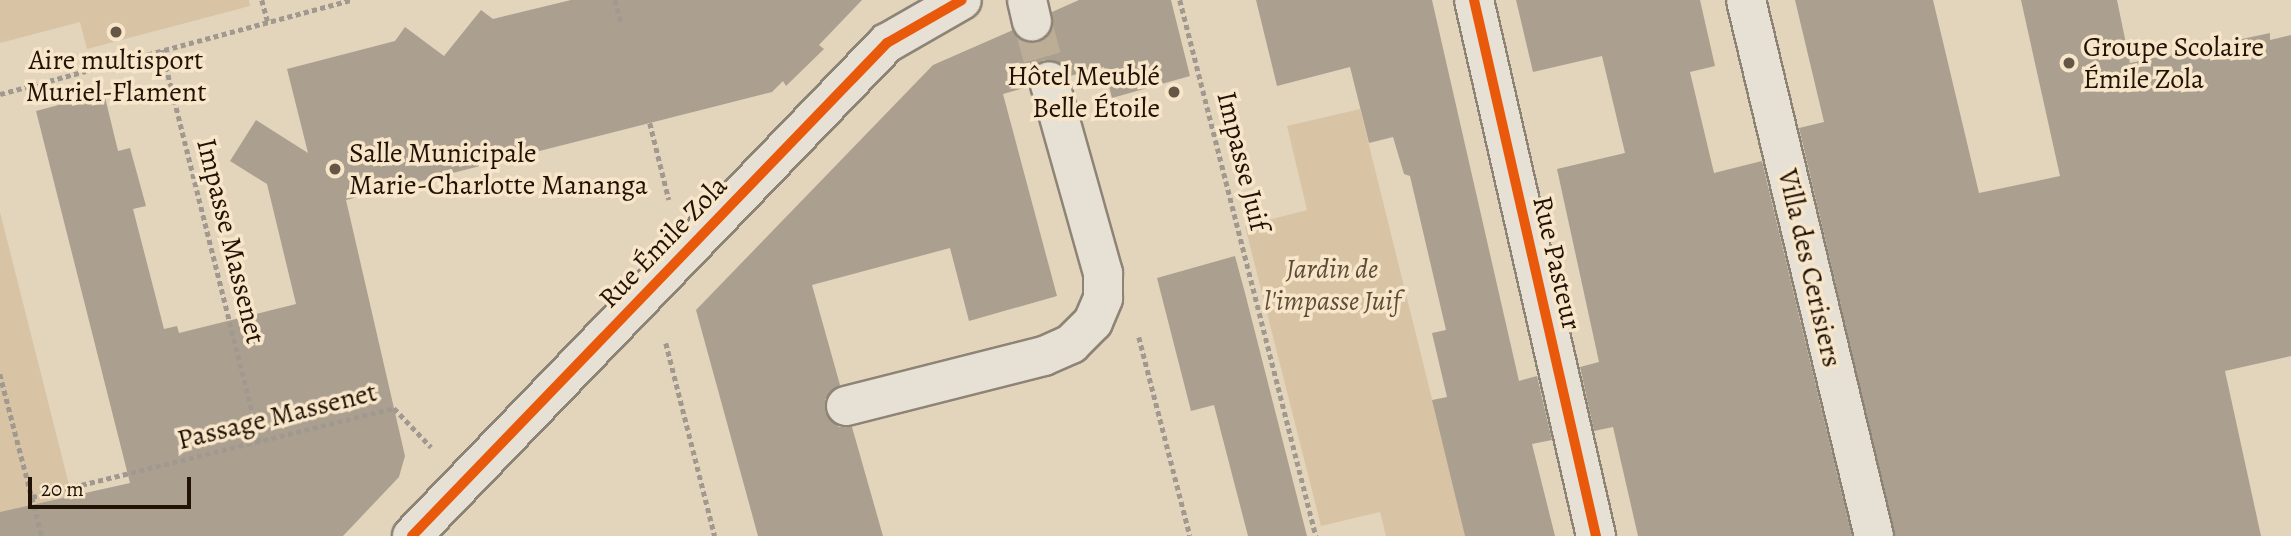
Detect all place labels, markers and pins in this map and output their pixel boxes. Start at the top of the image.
marker: Aire multisport Muriel-Flament [108,24,124,40]
place label: Groupe Scolaire Émile Zola [2083,30,2264,96]
place label: Aire multisport Muriel-Flament [26,43,206,109]
marker: Groupe Scolaire Émile Zola [2061,55,2077,71]
place label: Hôtel Meublé Belle Étoile [1007,59,1160,125]
marker: Hôtel Meublé Belle Étoile [1166,84,1182,100]
place label: Salle Municipale Marie-Charlotte Mananga [349,136,648,202]
marker: Salle Municipale Marie-Charlotte Mananga [327,161,343,177]

